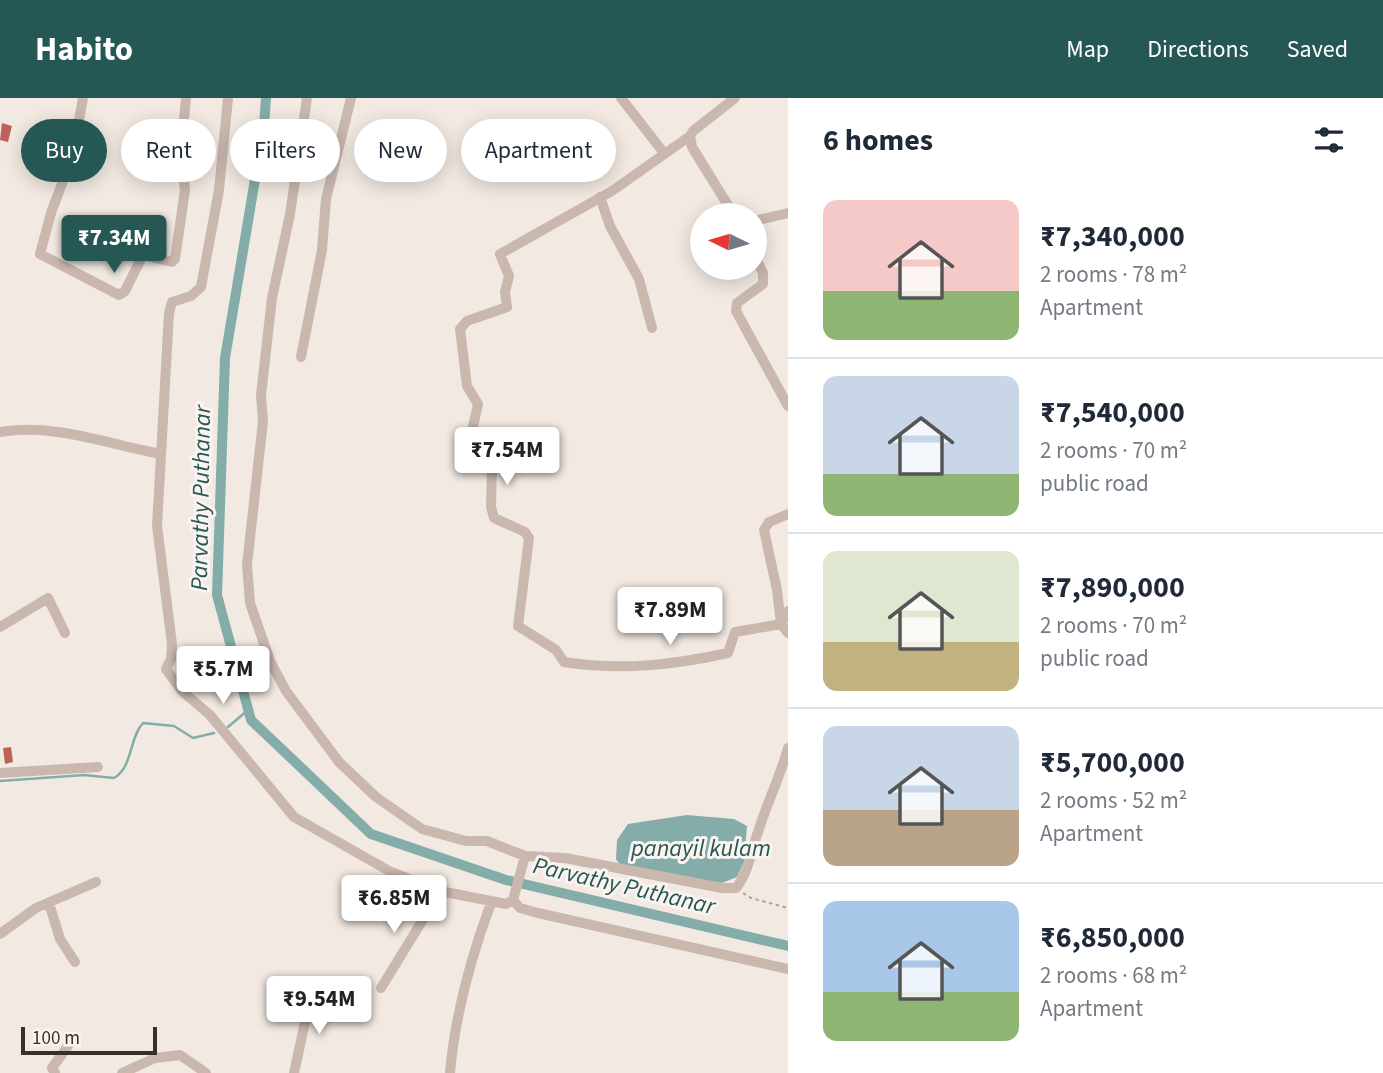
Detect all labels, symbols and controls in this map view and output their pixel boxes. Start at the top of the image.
text: Habito [35,26,133,73]
text: Map [1066,32,1109,67]
text: Directions [1147,32,1249,67]
text: Saved [1287,32,1348,67]
chip: Buy [21,119,107,182]
chip: Rent [121,119,216,182]
chip: Filters [230,119,340,182]
chip: New [354,119,447,182]
chip: Apartment [461,119,616,182]
text: 6 homes [823,119,933,162]
icon: filters [1310,121,1348,159]
north arrow [690,203,766,280]
map controls [690,203,767,280]
text: ₹7,340,000 [1040,215,1185,258]
pin: ₹7.34M [57,216,171,275]
text: ₹7.34M [77,221,151,254]
icon: home [879,228,963,312]
text: 2 rooms · 78 m² [1040,258,1187,291]
text: Apartment [1040,291,1143,324]
text: ₹7,540,000 [1040,391,1185,434]
water label: Parvathy Puthanar [182,403,220,591]
icon: home [879,404,963,488]
pin: ₹7.54M [450,428,564,487]
text: ₹7.54M [470,433,544,466]
text: 2 rooms · 70 m² [1040,434,1187,467]
text: public road [1040,467,1149,500]
text: ₹7,890,000 [1040,566,1185,609]
icon: home [879,579,963,663]
pin: ₹7.89M [613,588,727,647]
text: ₹7.89M [633,593,707,626]
text: 2 rooms · 70 m² [1040,609,1187,642]
text: public road [1040,642,1149,675]
pin: ₹5.7M [174,646,272,706]
text: ₹5.7M [193,652,253,685]
text: ₹5,700,000 [1040,741,1185,784]
icon: home [879,754,963,838]
text: 2 rooms · 52 m² [1040,784,1187,817]
text: Apartment [1040,817,1143,850]
water label: panayil kulam [630,831,771,866]
water label: Parvathy Puthanar [529,848,720,924]
pin: ₹6.85M [337,876,451,935]
text: ₹6.85M [357,881,431,914]
text: ₹6,850,000 [1040,916,1185,959]
icon: home [879,929,963,1013]
text: 2 rooms · 68 m² [1040,959,1187,992]
pin: ₹9.54M [262,976,376,1036]
text: ₹9.54M [282,982,356,1015]
text: Apartment [1040,992,1143,1025]
scale bar [21,1024,158,1056]
text: 100 m [32,1025,80,1052]

